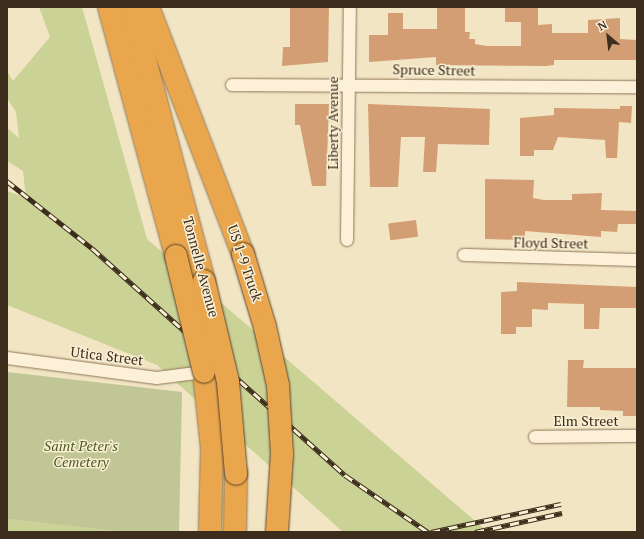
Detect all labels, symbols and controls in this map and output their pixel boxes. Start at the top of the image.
north arrow [588,16,628,56]
text: N [595,17,609,34]
street label: Spruce Street [392,61,476,79]
street label: Liberty Avenue [325,76,341,170]
street label: Tonnelle Avenue [179,215,223,319]
street label: US 1-9 Truck [224,222,266,304]
street label: Floyd Street [513,234,589,252]
street label: Utica Street [70,343,144,369]
street label: Elm Street [553,413,619,429]
park label: Saint Peter's Cemetery [44,438,118,470]

